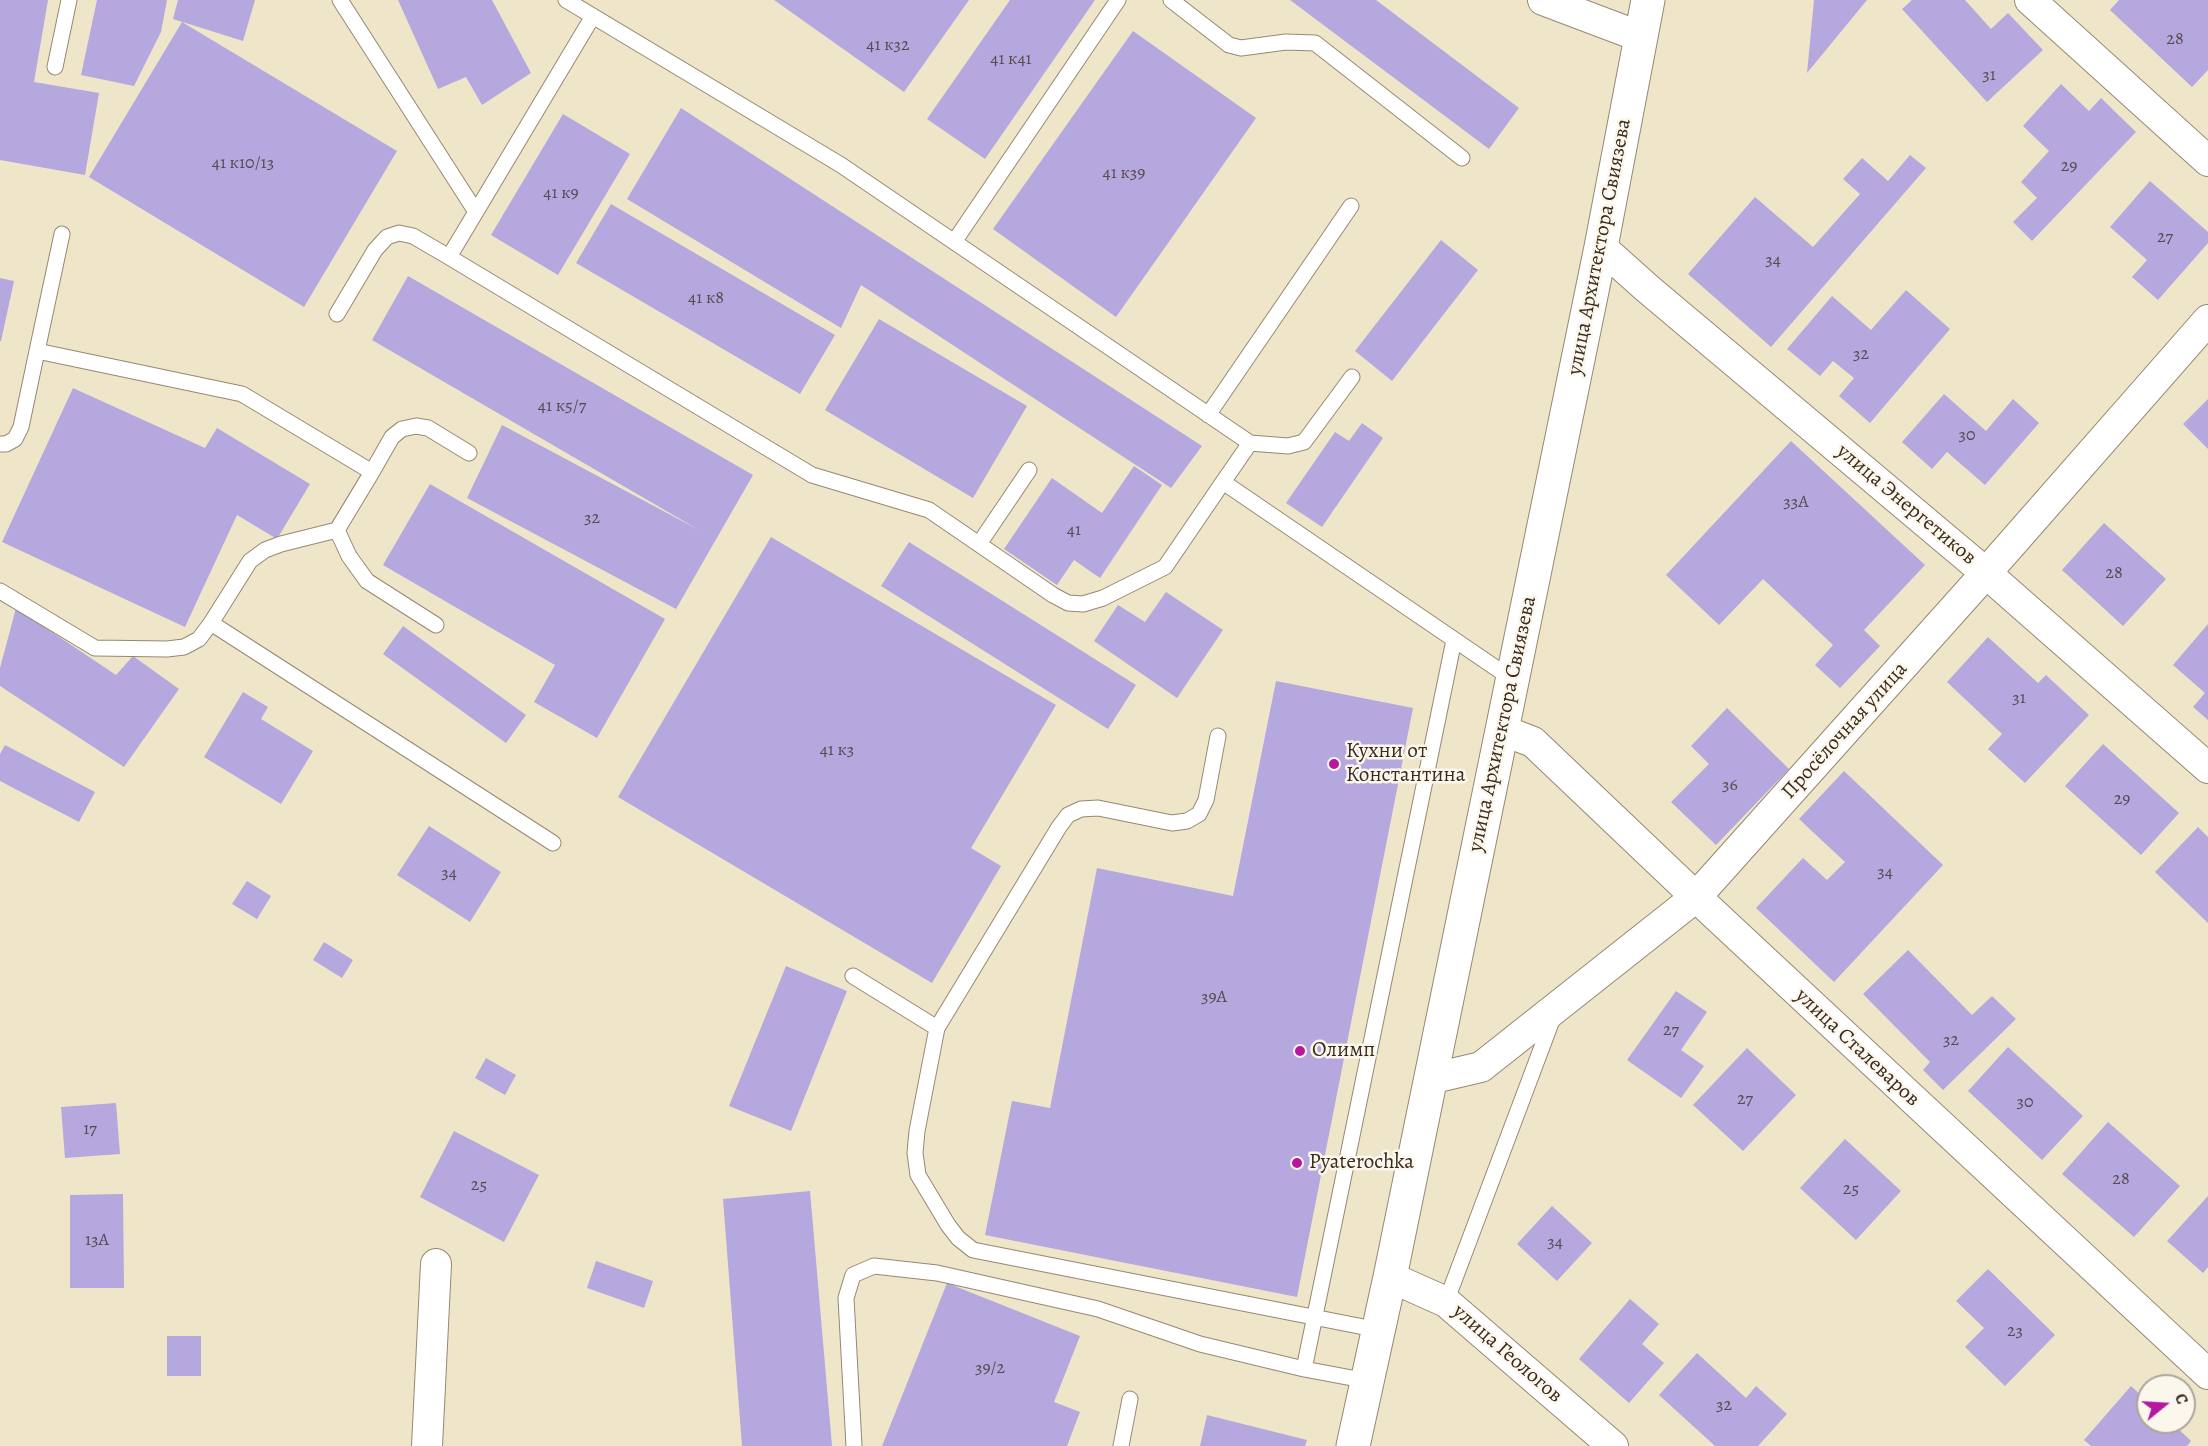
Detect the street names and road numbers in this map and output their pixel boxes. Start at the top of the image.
street label: улица Архитектора Свиязева [1563,117,1637,377]
street label: улица Энергетиков [1831,439,1981,571]
street label: улица Архитектора Свиязева [1464,594,1542,854]
street label: Просёлочная улица [1777,657,1913,805]
street label: улица Сталеваров [1789,984,1925,1112]
street label: улица Геологов [1447,1299,1567,1409]

